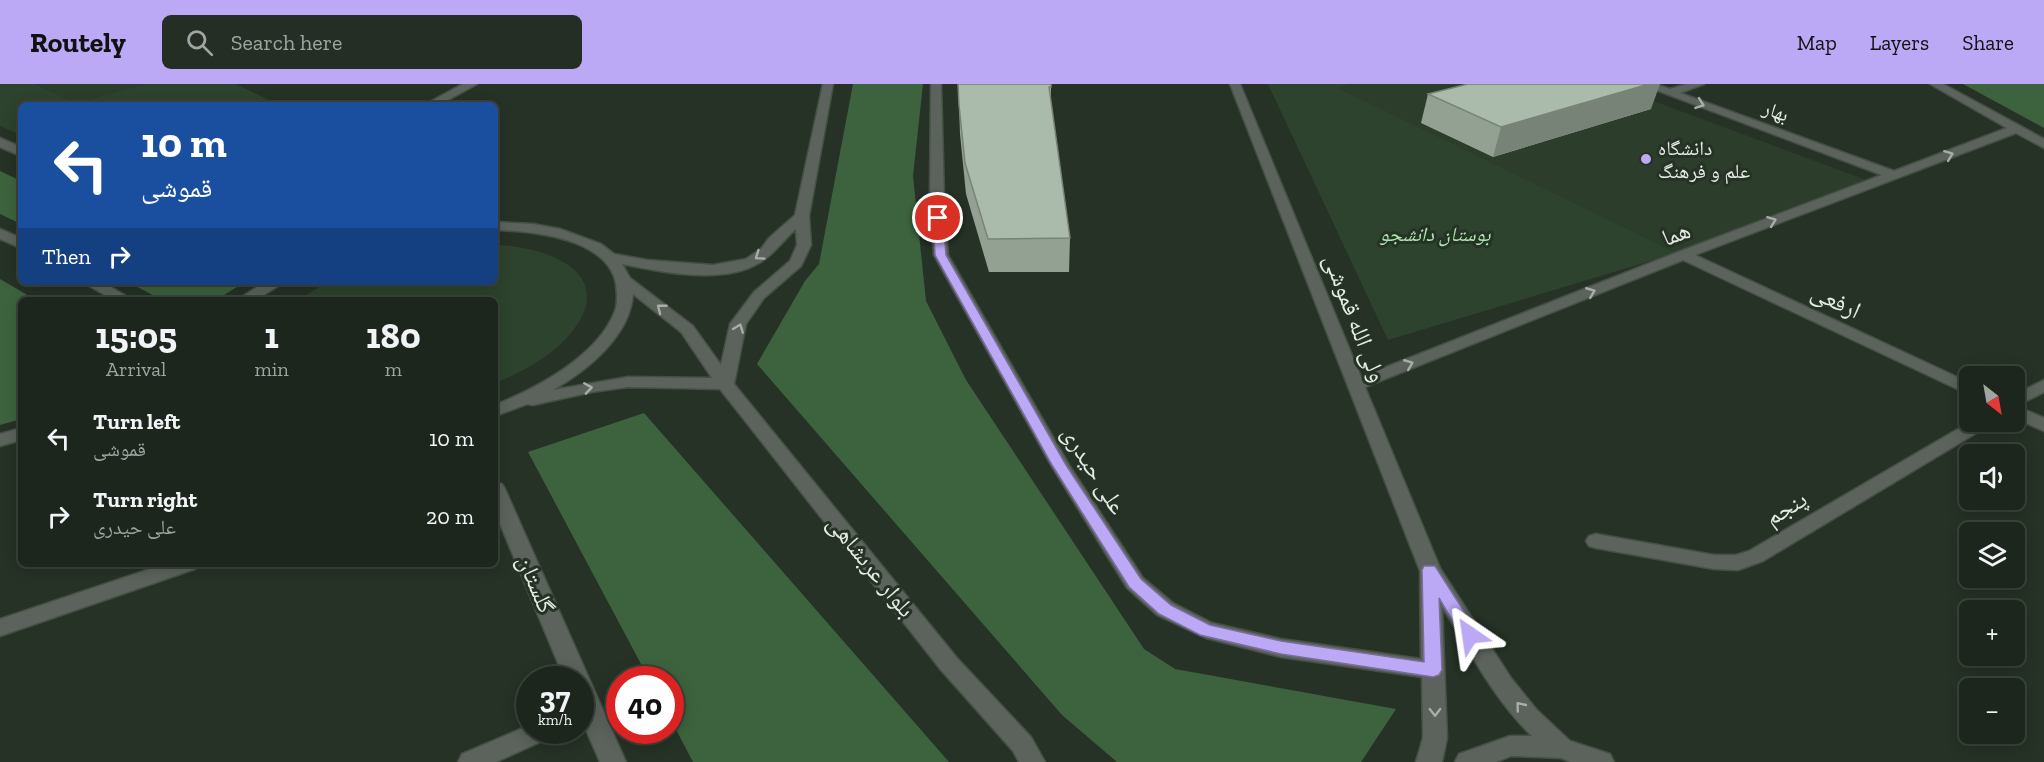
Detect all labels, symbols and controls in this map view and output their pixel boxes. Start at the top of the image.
search box [162,15,582,69]
text: Routely [30,26,126,59]
icon: search [183,26,216,59]
text: Search here [231,29,342,56]
text: Map [1797,30,1837,55]
text: Layers [1870,30,1929,55]
text: Share [1962,30,2014,55]
street label: بهار [1759,95,1792,127]
one-way arrow [1694,97,1705,110]
text: 10 m [141,117,227,168]
icon: left [42,126,120,204]
place label: دانشگاه علم و فرهنگ [1658,136,1750,185]
one-way arrow [1943,149,1954,162]
marker: دانشگاه علم و فرهنگ [1639,152,1653,166]
text: قموشی [141,172,212,204]
pin [912,192,963,243]
icon: arrive [921,201,954,234]
street label: هما [1657,215,1694,252]
one-way arrow [1767,216,1777,229]
park label: بوستان دانشجو [1379,222,1491,247]
icon: right [103,240,136,273]
text: Then [42,243,91,270]
one-way arrow [755,249,766,260]
street label: ولی الله قموشی [1318,250,1393,386]
street label: ارفعی [1807,277,1866,325]
one-way arrow [1584,287,1595,299]
one-way arrow [657,305,668,316]
text: 15:05 [95,314,177,357]
text: 1 [264,314,279,357]
text: 180 [366,314,421,357]
one-way arrow [731,323,744,333]
text: Arrival [106,357,166,381]
text: min [254,357,289,381]
text: m [385,357,402,381]
one-way arrow [1403,359,1414,371]
north arrow [1959,366,2025,432]
map controls [1959,366,2025,744]
one-way arrow [583,382,593,394]
text: Turn left [93,408,180,435]
street label: علی حیدری [1056,420,1133,520]
icon: left [42,422,75,455]
text: 10 m [429,425,474,452]
text: قموشی [93,437,146,461]
button: sound [1959,444,2025,510]
street label: پنجم [1759,484,1813,533]
text: Turn right [93,486,197,513]
icon: right [42,500,75,533]
text: 20 m [426,503,474,530]
street label: بلوار عربشاهی [821,509,921,623]
text: علی حیدری [93,515,176,539]
button: layers [1959,522,2025,588]
street label: گلستان [511,550,562,617]
button: + [1959,600,2025,666]
position arrow [1438,603,1502,667]
speed limit sign: 40 [606,666,684,744]
button: − [1959,678,2025,744]
text: 37 [540,680,570,716]
one-way arrow [1516,702,1527,713]
one-way arrow [1429,708,1441,717]
text: km/h [538,711,572,729]

